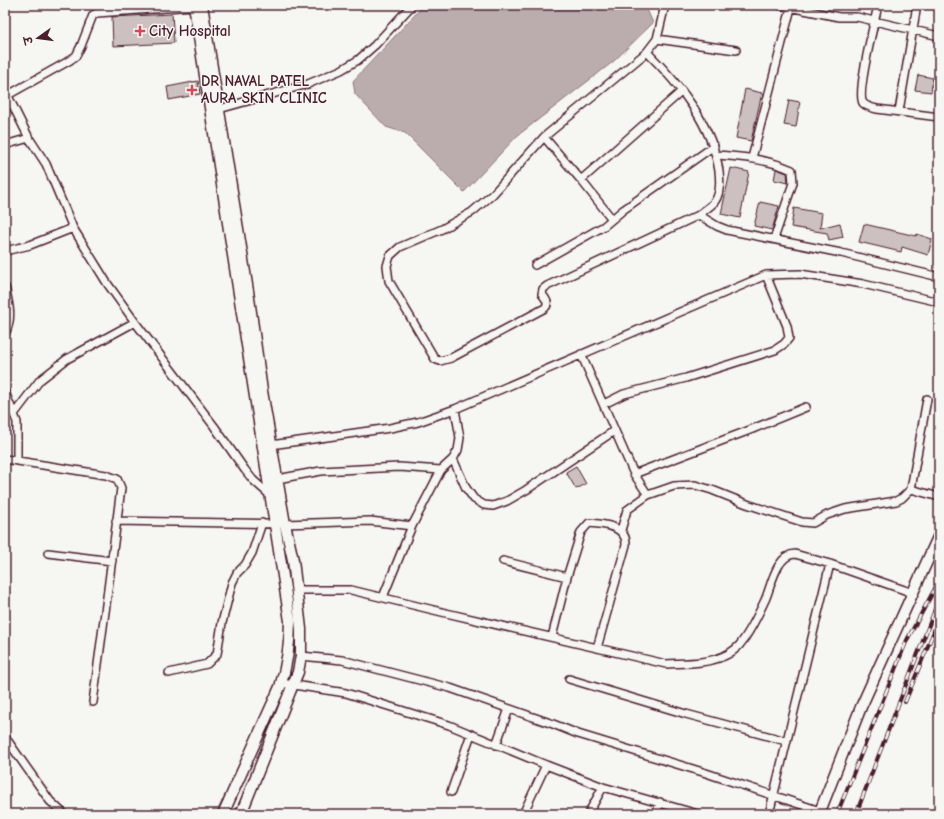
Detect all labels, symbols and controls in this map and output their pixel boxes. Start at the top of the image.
north arrow [18,18,58,58]
place label: City Hospital [149,22,231,40]
marker: City Hospital [134,25,146,37]
text: उ [21,34,36,46]
place label: DR NAVAL PATEL AURA SKIN CLINIC [201,72,327,107]
marker: DR NAVAL PATEL AURA SKIN CLINIC [186,84,198,96]

